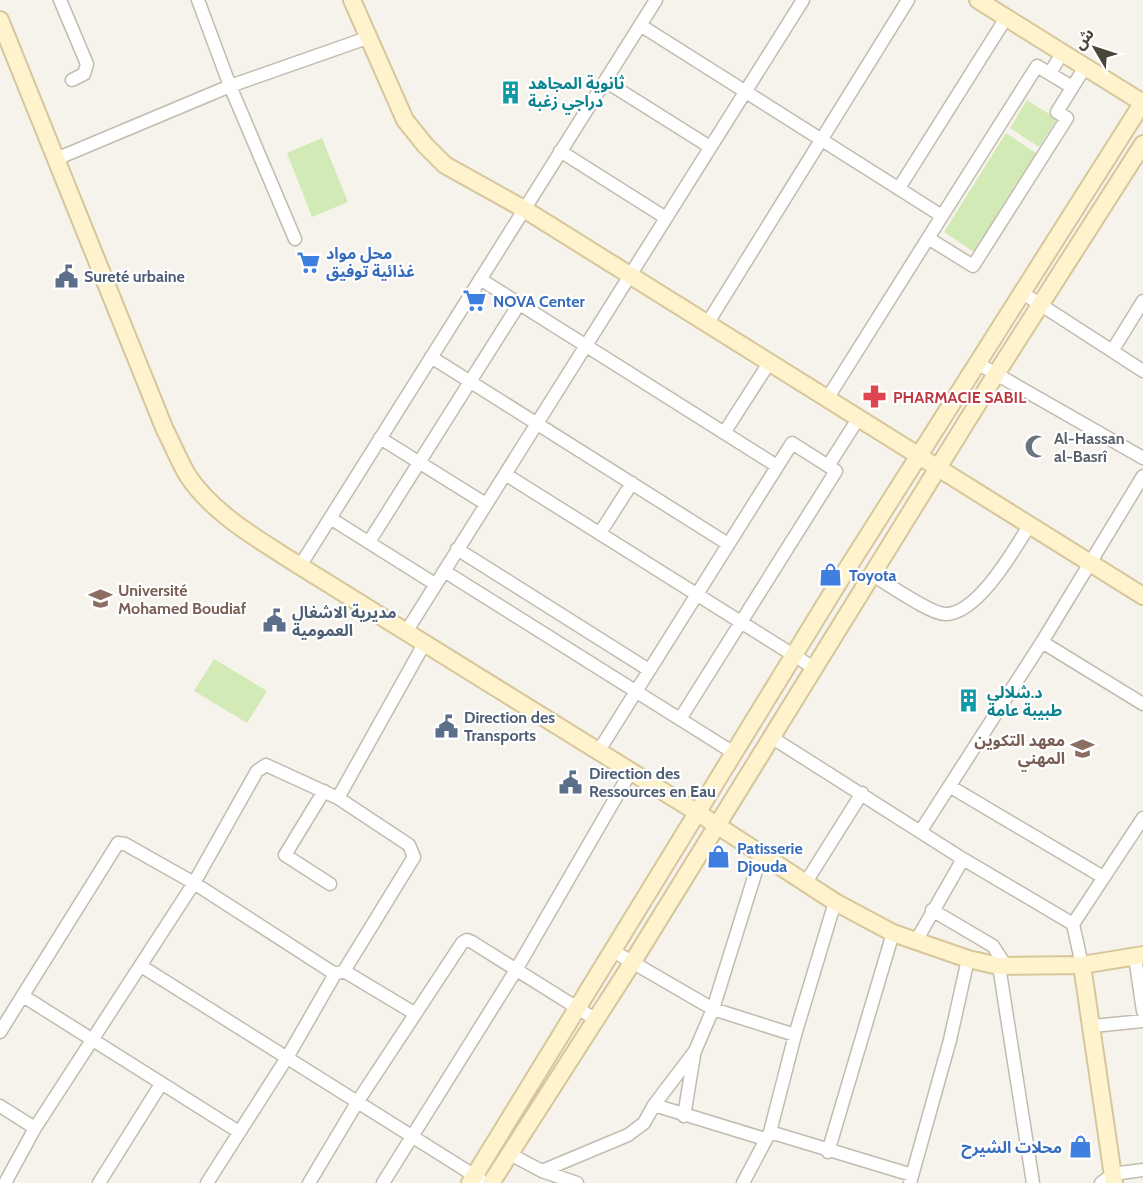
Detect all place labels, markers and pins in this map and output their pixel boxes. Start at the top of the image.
place label: ثانوية المجاهد دراجي زغبة [528,74,625,114]
building icon: ثانوية المجاهد دراجي زغبة [497,79,523,105]
place label: محل مواد غذائية توفيق [326,244,415,282]
supermarket icon: محل مواد غذائية توفيق [295,249,321,275]
public building icon: Sureté urbaine [53,263,79,289]
place label: Sureté urbaine [84,267,185,286]
supermarket icon: NOVA Center [462,288,488,314]
place label: NOVA Center [493,292,585,311]
pharmacy icon: PHARMACIE SABIL [862,384,888,410]
place label: PHARMACIE SABIL [893,388,1026,407]
place label: Al-Hassan al-Basrî [1054,429,1125,466]
mosque icon: Al-Hassan al-Basrî [1023,434,1049,460]
shop icon: Toyota [818,562,844,588]
place label: Toyota [849,566,897,585]
place label: Université Mohamed Boudiaf [118,581,247,618]
school or university icon: Université Mohamed Boudiaf [87,586,113,612]
place label: مديرية الاشغال العمومية [292,603,397,640]
public building icon: مديرية الاشغال العمومية [261,608,287,634]
place label: د.شلالي طبيبة عامة [987,683,1063,720]
building icon: د.شلالي طبيبة عامة [956,688,982,714]
place label: Direction des Transports [464,708,555,745]
public building icon: Direction des Transports [433,713,459,739]
place label: معهد التكوين المهني [974,731,1065,771]
school or university icon: معهد التكوين المهني [1070,736,1096,762]
place label: Direction des Ressources en Eau [589,764,716,801]
public building icon: Direction des Ressources en Eau [558,769,584,795]
place label: Patisserie Djouda [737,839,803,876]
shop icon: Patisserie Djouda [706,844,732,870]
shop icon: محلات الشيرح [1067,1134,1093,1160]
place label: محلات الشيرح [961,1138,1062,1159]

